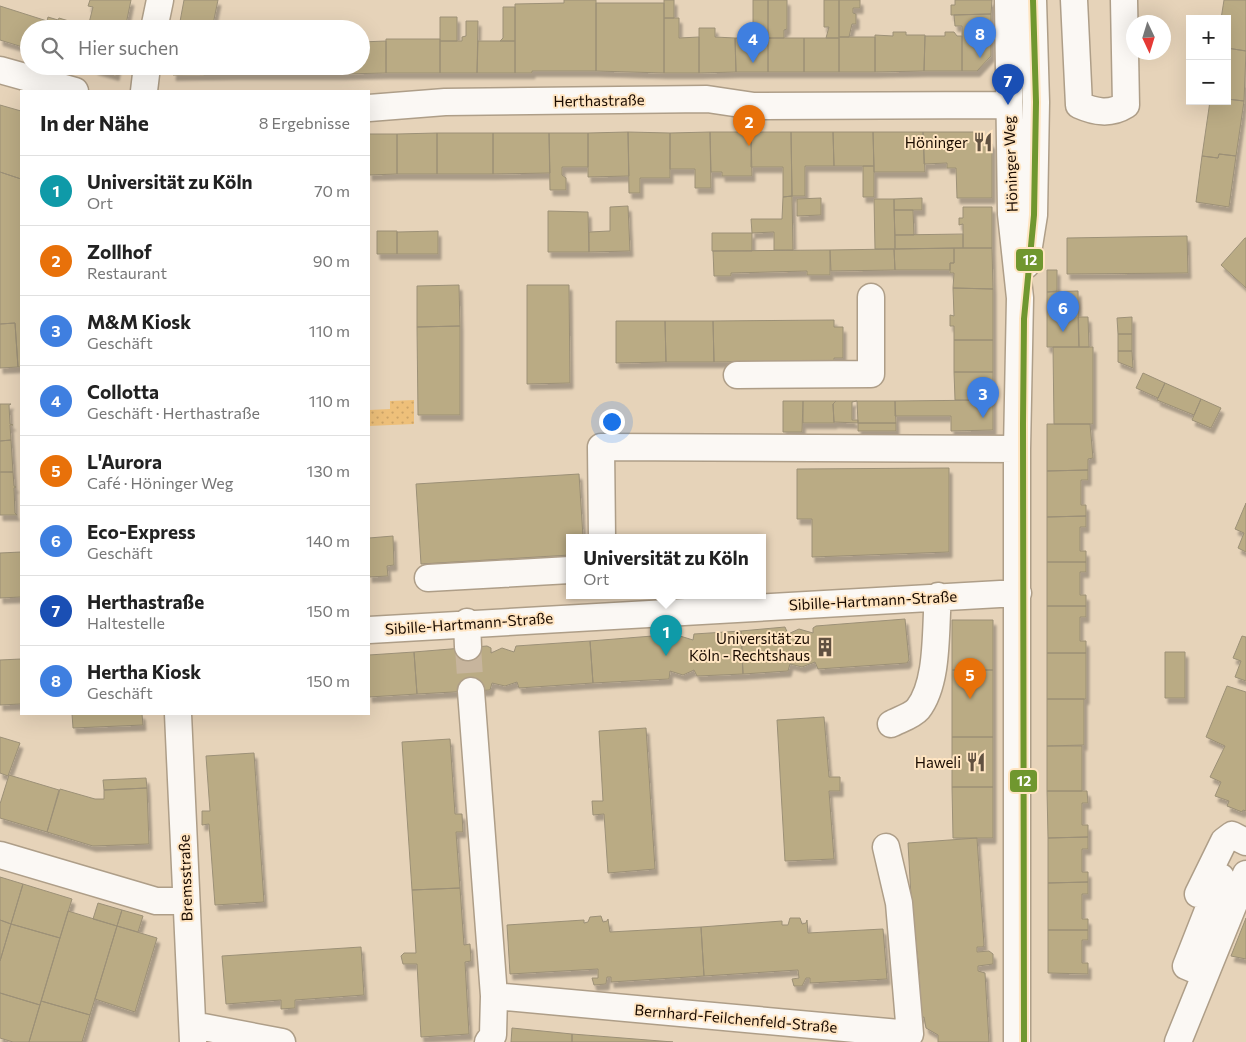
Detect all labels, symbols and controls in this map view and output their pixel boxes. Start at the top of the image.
north arrow [1126,15,1171,60]
map controls [1186,15,1231,105]
button: + [1186,15,1231,60]
pin: 8 [964,17,996,58]
search box [20,20,370,75]
pin: 4 [737,22,769,63]
icon: search [38,34,66,62]
text: Hier suchen [78,36,179,59]
button: − [1186,60,1231,105]
pin: 7 [992,64,1024,105]
street label: Herthastraße [553,90,645,110]
pin: 2 [733,105,765,146]
text: In der Nähe [40,110,149,135]
text: 8 Ergebnisse [259,113,350,132]
street label: Höninger Weg [999,116,1021,212]
restaurant icon: Höninger [972,131,994,153]
place label: Höninger [905,133,968,151]
text: Universität zu Köln [87,170,253,193]
text: 1 [52,181,60,200]
text: 70 m [314,181,350,200]
text: Ort [87,193,113,212]
text: Zollhof [87,240,152,263]
line badge: 12 [1015,248,1044,272]
text: 2 [51,251,61,270]
text: 90 m [313,251,350,270]
text: 12 [1023,251,1037,268]
text: Restaurant [87,263,167,282]
pin: 6 [1047,291,1079,332]
text: M&M Kiosk [87,310,191,333]
text: 3 [51,321,61,340]
text: 110 m [309,321,350,340]
text: Geschäft [87,333,153,352]
pin: 3 [967,377,999,418]
text: Collotta [87,380,159,403]
text: 4 [51,391,61,410]
text: 110 m [309,391,350,410]
text: Geschäft · Herthastraße [87,403,260,422]
your location [599,409,625,435]
text: L'Aurora [87,450,162,473]
text: 5 [51,461,61,480]
text: 130 m [307,461,350,480]
text: Café · Höninger Weg [87,473,233,492]
text: Eco-Express [87,520,196,543]
text: 6 [51,531,61,550]
text: 140 m [306,531,350,550]
popup [566,534,766,599]
text: Geschäft [87,543,153,562]
text: Universität zu Köln [583,546,749,569]
text: Ort [583,569,609,588]
street label: Sibille-Hartmann-Straße [788,587,958,613]
text: Herthastraße [87,590,204,613]
text: 7 [52,601,60,620]
text: 150 m [307,601,350,620]
street label: Sibille-Hartmann-Straße [384,608,554,638]
text: Haltestelle [87,613,165,632]
pin: 1 [650,615,682,656]
place label: Universität zu Köln - Rechtshaus [689,629,810,664]
building icon: Universität zu Köln - Rechtshaus [814,636,836,658]
pin: 5 [954,658,986,699]
text: Hertha Kiosk [87,660,201,683]
text: 8 [51,671,61,690]
text: 150 m [307,671,350,690]
text: Geschäft [87,683,153,702]
restaurant icon: Haweli [965,751,987,773]
place label: Haweli [915,753,961,771]
line badge: 12 [1009,769,1038,793]
text: 12 [1017,772,1031,789]
street label: Bremsstraße [174,834,196,922]
street label: Bernhard-Feilchenfeld-Straße [634,1000,838,1036]

